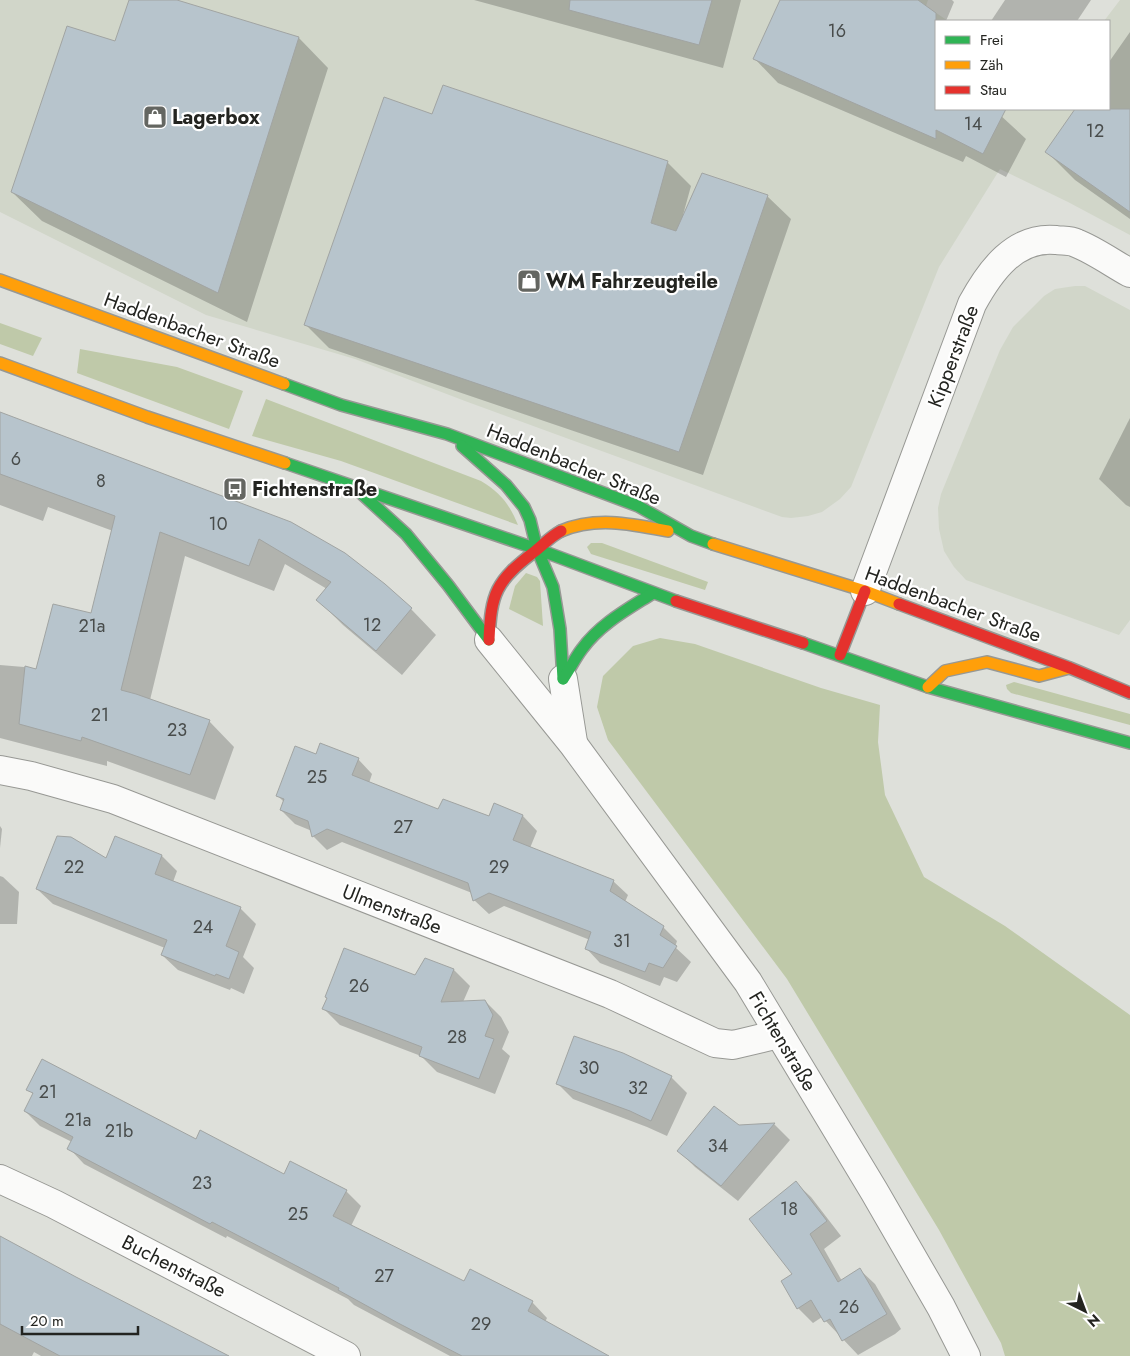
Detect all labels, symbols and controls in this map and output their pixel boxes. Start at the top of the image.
house number: 16 [828,18,846,44]
legend [935,20,1110,110]
text: Frei [980,29,1004,51]
text: Zäh [980,54,1003,76]
text: Stau [980,79,1007,101]
place label: Lagerbox [172,103,260,132]
shop icon: Lagerbox [142,104,168,130]
house number: 14 [964,111,982,137]
house number: 12 [1086,118,1104,144]
place label: WM Fahrzeugteile [546,267,718,296]
shop icon: WM Fahrzeugteile [516,268,542,294]
street label: Haddenbacher Straße [100,285,284,376]
street label: Kipperstraße [921,301,986,412]
street label: Haddenbacher Straße [482,416,665,513]
house number: 6 [11,446,21,472]
house number: 8 [96,468,106,494]
place label: Fichtenstraße [252,475,377,504]
bus stop icon: Fichtenstraße [222,476,248,502]
house number: 10 [209,511,228,537]
street label: Haddenbacher Straße [861,559,1045,650]
house number: 12 [363,612,381,638]
house number: 21a [79,613,106,639]
house number: 21 [91,702,109,728]
house number: 23 [167,717,187,743]
house number: 25 [307,764,327,790]
house number: 27 [393,814,413,840]
house number: 22 [64,854,84,880]
house number: 29 [489,854,509,880]
street label: Ulmenstraße [338,877,446,942]
house number: 24 [193,914,213,940]
house number: 31 [613,928,631,954]
house number: 26 [349,973,369,999]
street label: Fichtenstraße [741,986,824,1097]
house number: 28 [447,1024,467,1050]
house number: 30 [579,1055,600,1081]
house number: 32 [628,1075,648,1101]
house number: 21 [39,1079,57,1105]
house number: 21a [65,1107,92,1133]
house number: 21b [105,1118,133,1144]
house number: 34 [708,1133,728,1159]
house number: 23 [192,1170,212,1196]
house number: 18 [780,1196,798,1222]
house number: 25 [288,1201,308,1227]
street label: Buchenstraße [117,1228,231,1305]
house number: 27 [374,1263,394,1289]
north arrow [1060,1286,1110,1336]
house number: 26 [839,1294,859,1320]
scale bar [22,1304,139,1336]
text: 20 m [30,1310,64,1332]
text: N [1083,1310,1105,1332]
house number: 29 [471,1311,491,1337]

